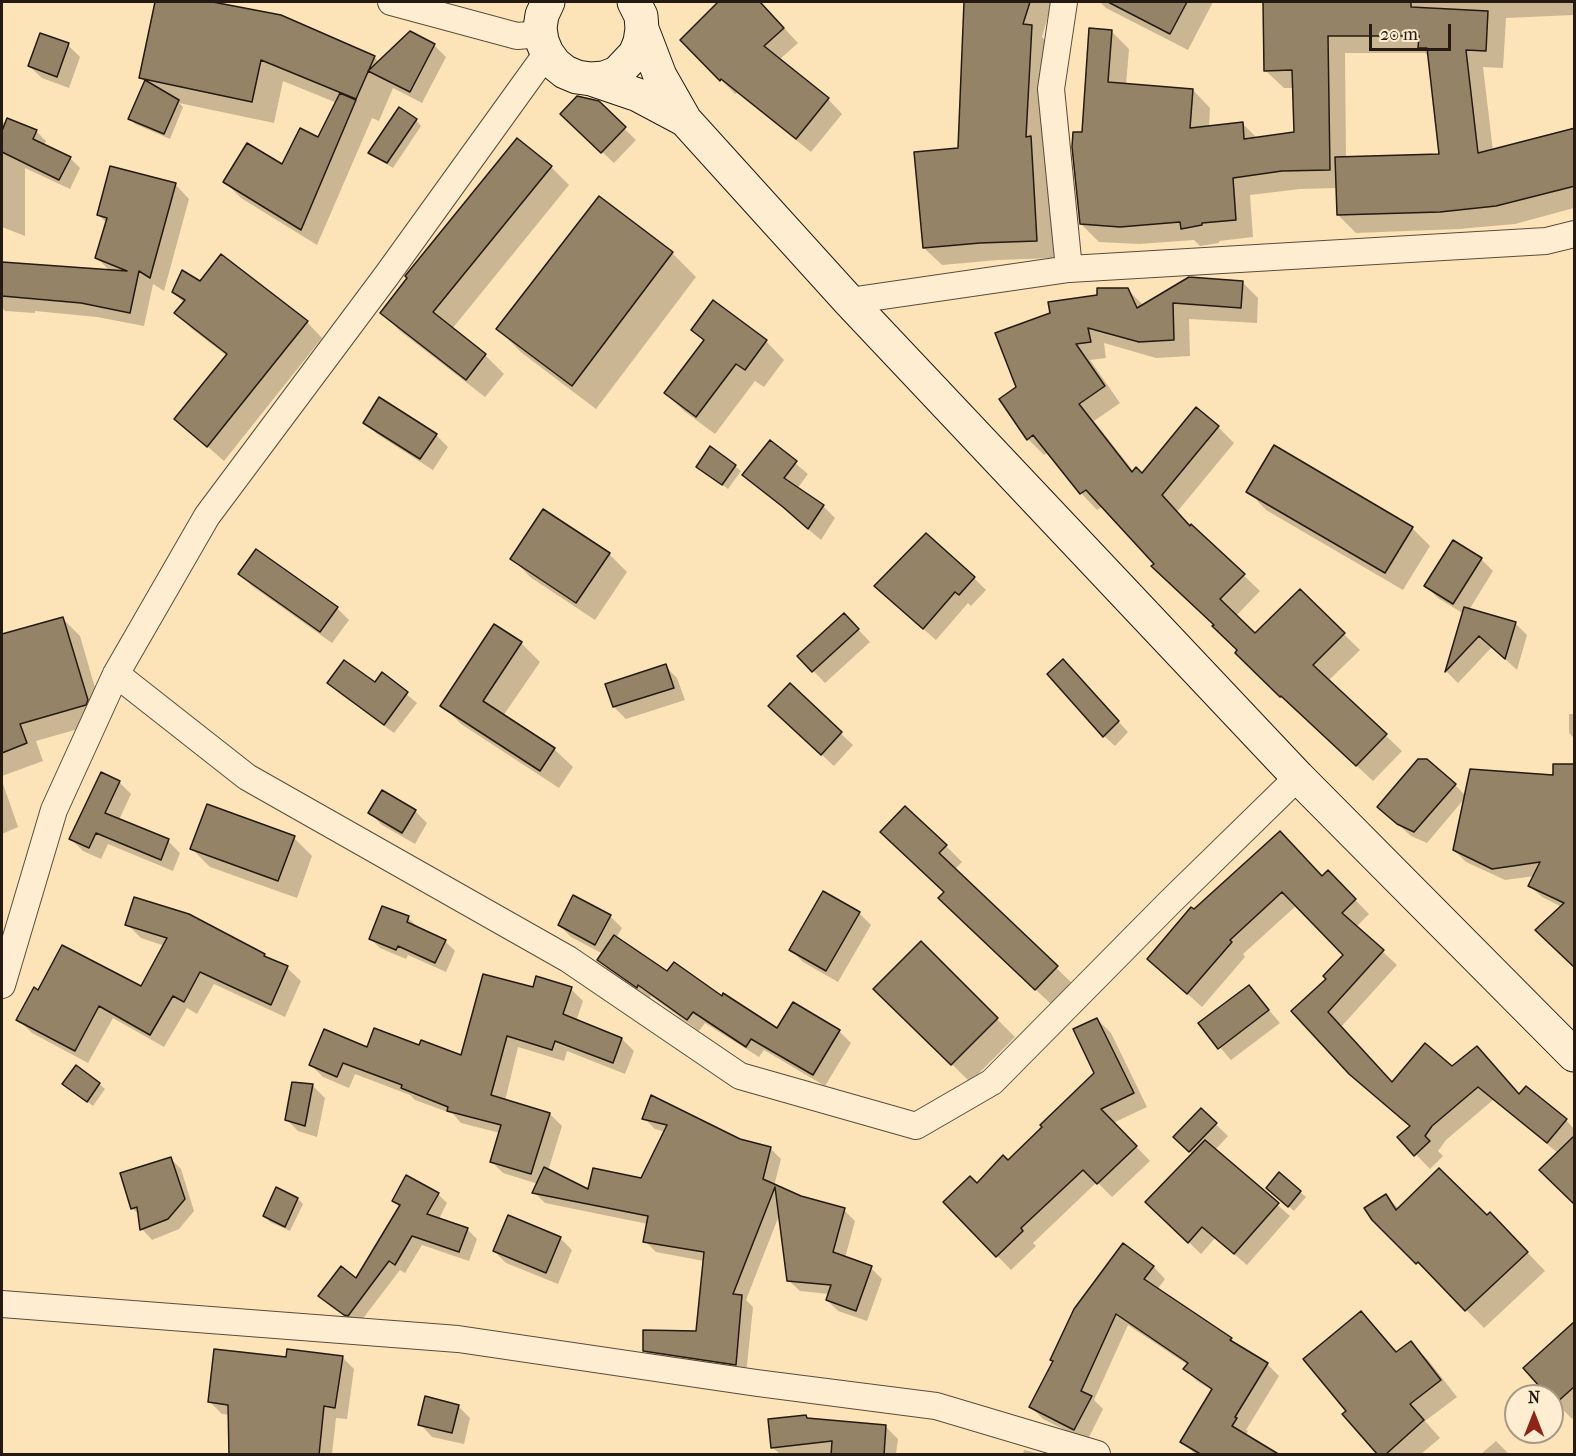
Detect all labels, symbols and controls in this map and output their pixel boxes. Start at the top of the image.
scale bar [1372,12,1454,50]
text: 20 m [1380,24,1418,45]
north arrow [1504,1384,1564,1444]
text: N [1528,1388,1540,1407]

